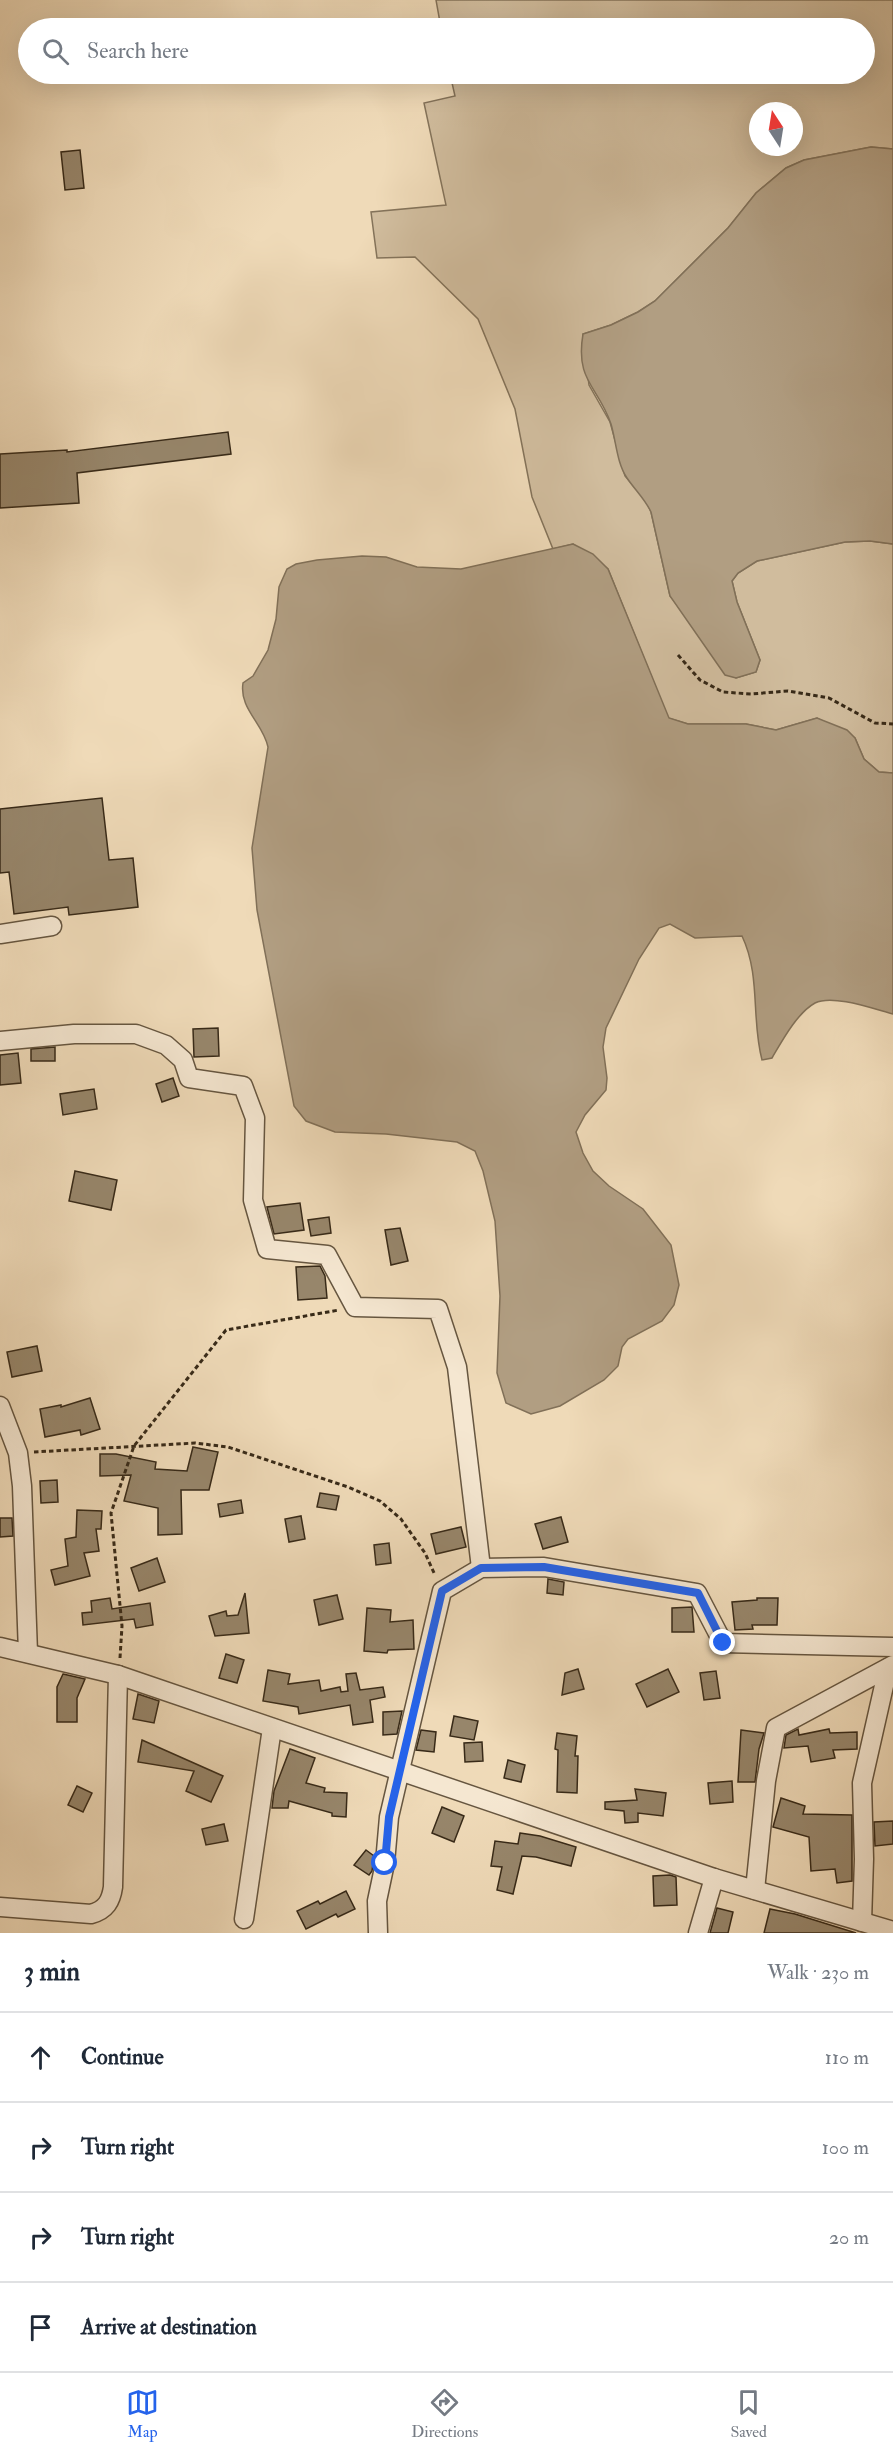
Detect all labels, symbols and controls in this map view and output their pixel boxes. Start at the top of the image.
search box [18,18,875,84]
icon: search [39,35,72,68]
text: Search here [87,37,189,65]
north arrow [749,102,803,156]
route end [709,1629,735,1655]
route start [371,1849,397,1875]
text: 3 min [24,1956,80,1988]
text: Walk · 230 m [767,1960,869,1985]
icon: ahead [24,2041,57,2074]
text: Continue [81,2043,164,2071]
text: 110 m [825,2045,869,2070]
icon: right [24,2131,57,2164]
text: Turn right [81,2133,174,2161]
text: 100 m [822,2135,869,2160]
icon: right [24,2221,57,2254]
text: Turn right [81,2223,174,2251]
text: 20 m [829,2225,869,2250]
icon: arrive [24,2311,57,2344]
text: Arrive at destination [81,2313,257,2341]
tab: Map [126,2386,159,2442]
tab: Directions [411,2386,478,2442]
tab: Saved [730,2386,767,2442]

